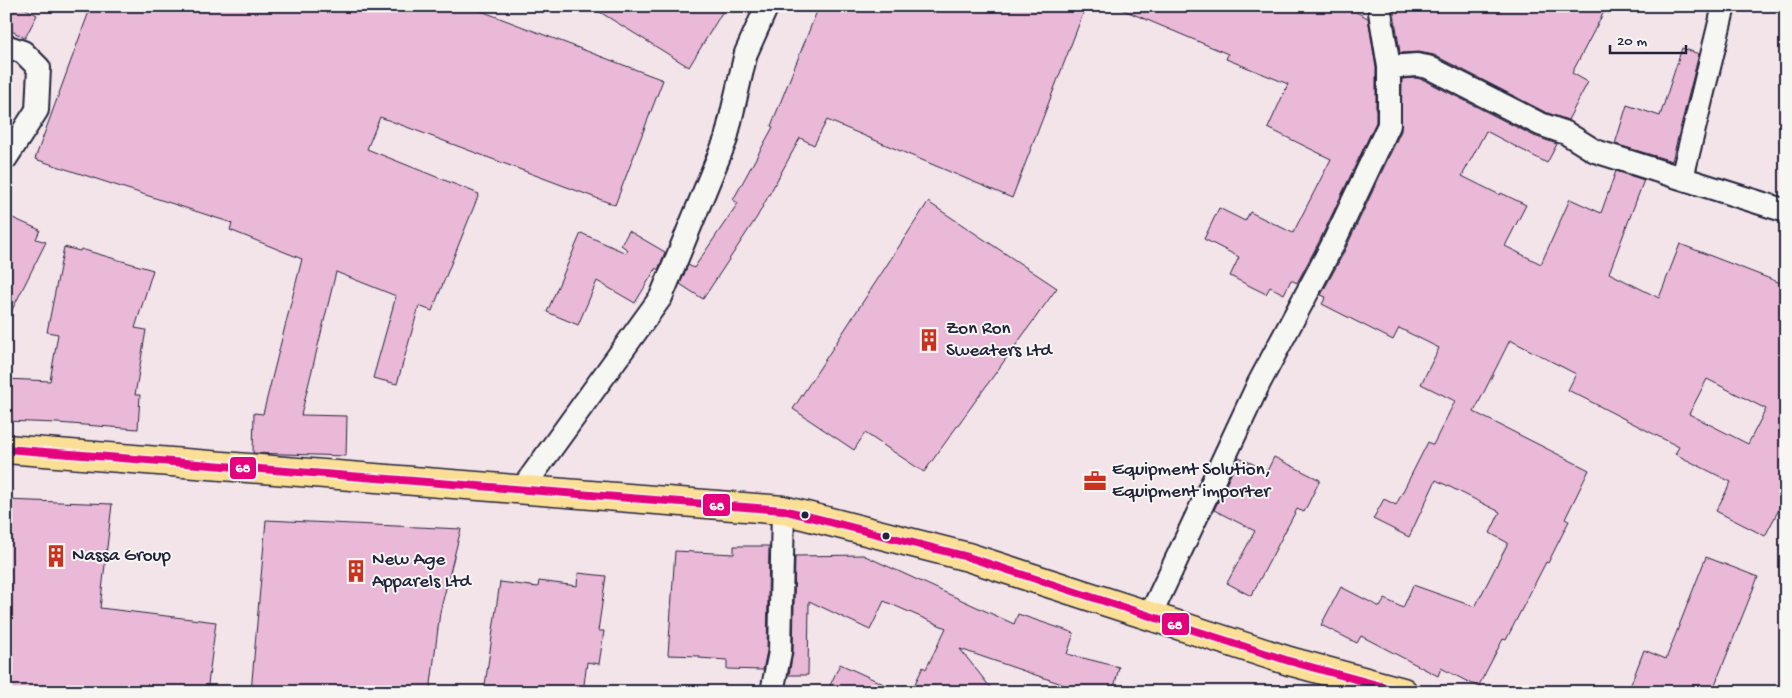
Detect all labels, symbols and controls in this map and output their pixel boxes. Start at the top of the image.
scale bar [1610,22,1686,54]
text: 20 m [1617,33,1647,51]
place label: Zon Ron Sweaters Ltd [946,318,1053,363]
building icon: Zon Ron Sweaters Ltd [916,327,942,353]
line badge: 68 [229,456,257,480]
place label: Equipment Solution, Equipment importer [1112,459,1272,504]
text: 68 [236,461,251,478]
office icon: Equipment Solution, Equipment importer [1082,468,1108,494]
line badge: 68 [702,493,731,517]
text: 68 [710,499,725,516]
unlabelled marker [800,510,810,520]
unlabelled marker [881,531,891,541]
building icon: Nassa Group [43,543,69,569]
place label: Nassa Group [72,545,171,568]
place label: New Age Apparels Ltd [372,549,472,594]
building icon: New Age Apparels Ltd [343,558,369,584]
line badge: 68 [1161,612,1190,636]
text: 68 [1168,618,1183,635]

